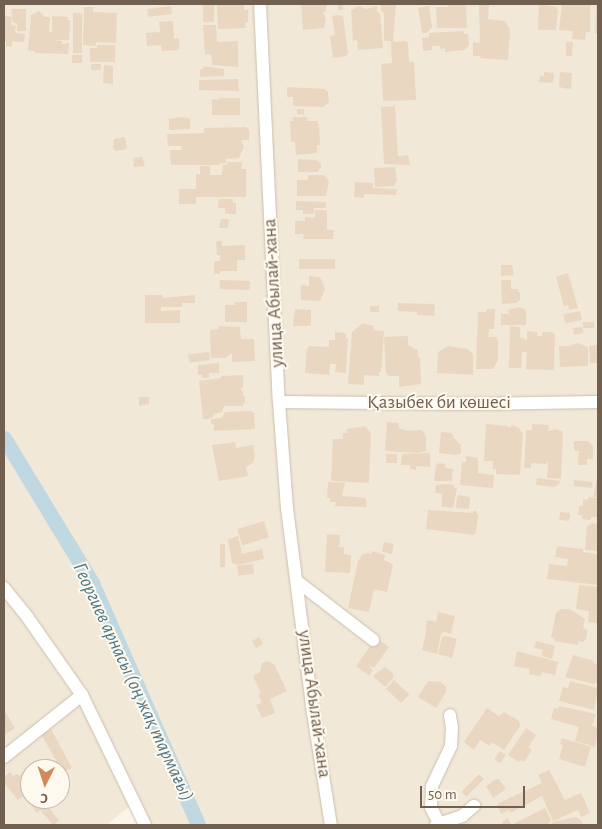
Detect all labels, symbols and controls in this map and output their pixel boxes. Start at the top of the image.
street label: улица Абылай-хана [259,218,289,368]
street label: Қазыбек би көшесі [367,392,511,414]
water label: Георгиев арнасы (оң жақ тармағы) [67,559,199,805]
street label: улица Абылай-хана [292,629,336,779]
north arrow [20,759,70,809]
scale bar [422,776,527,808]
text: 50 m [428,787,457,802]
text: С [40,791,48,805]

